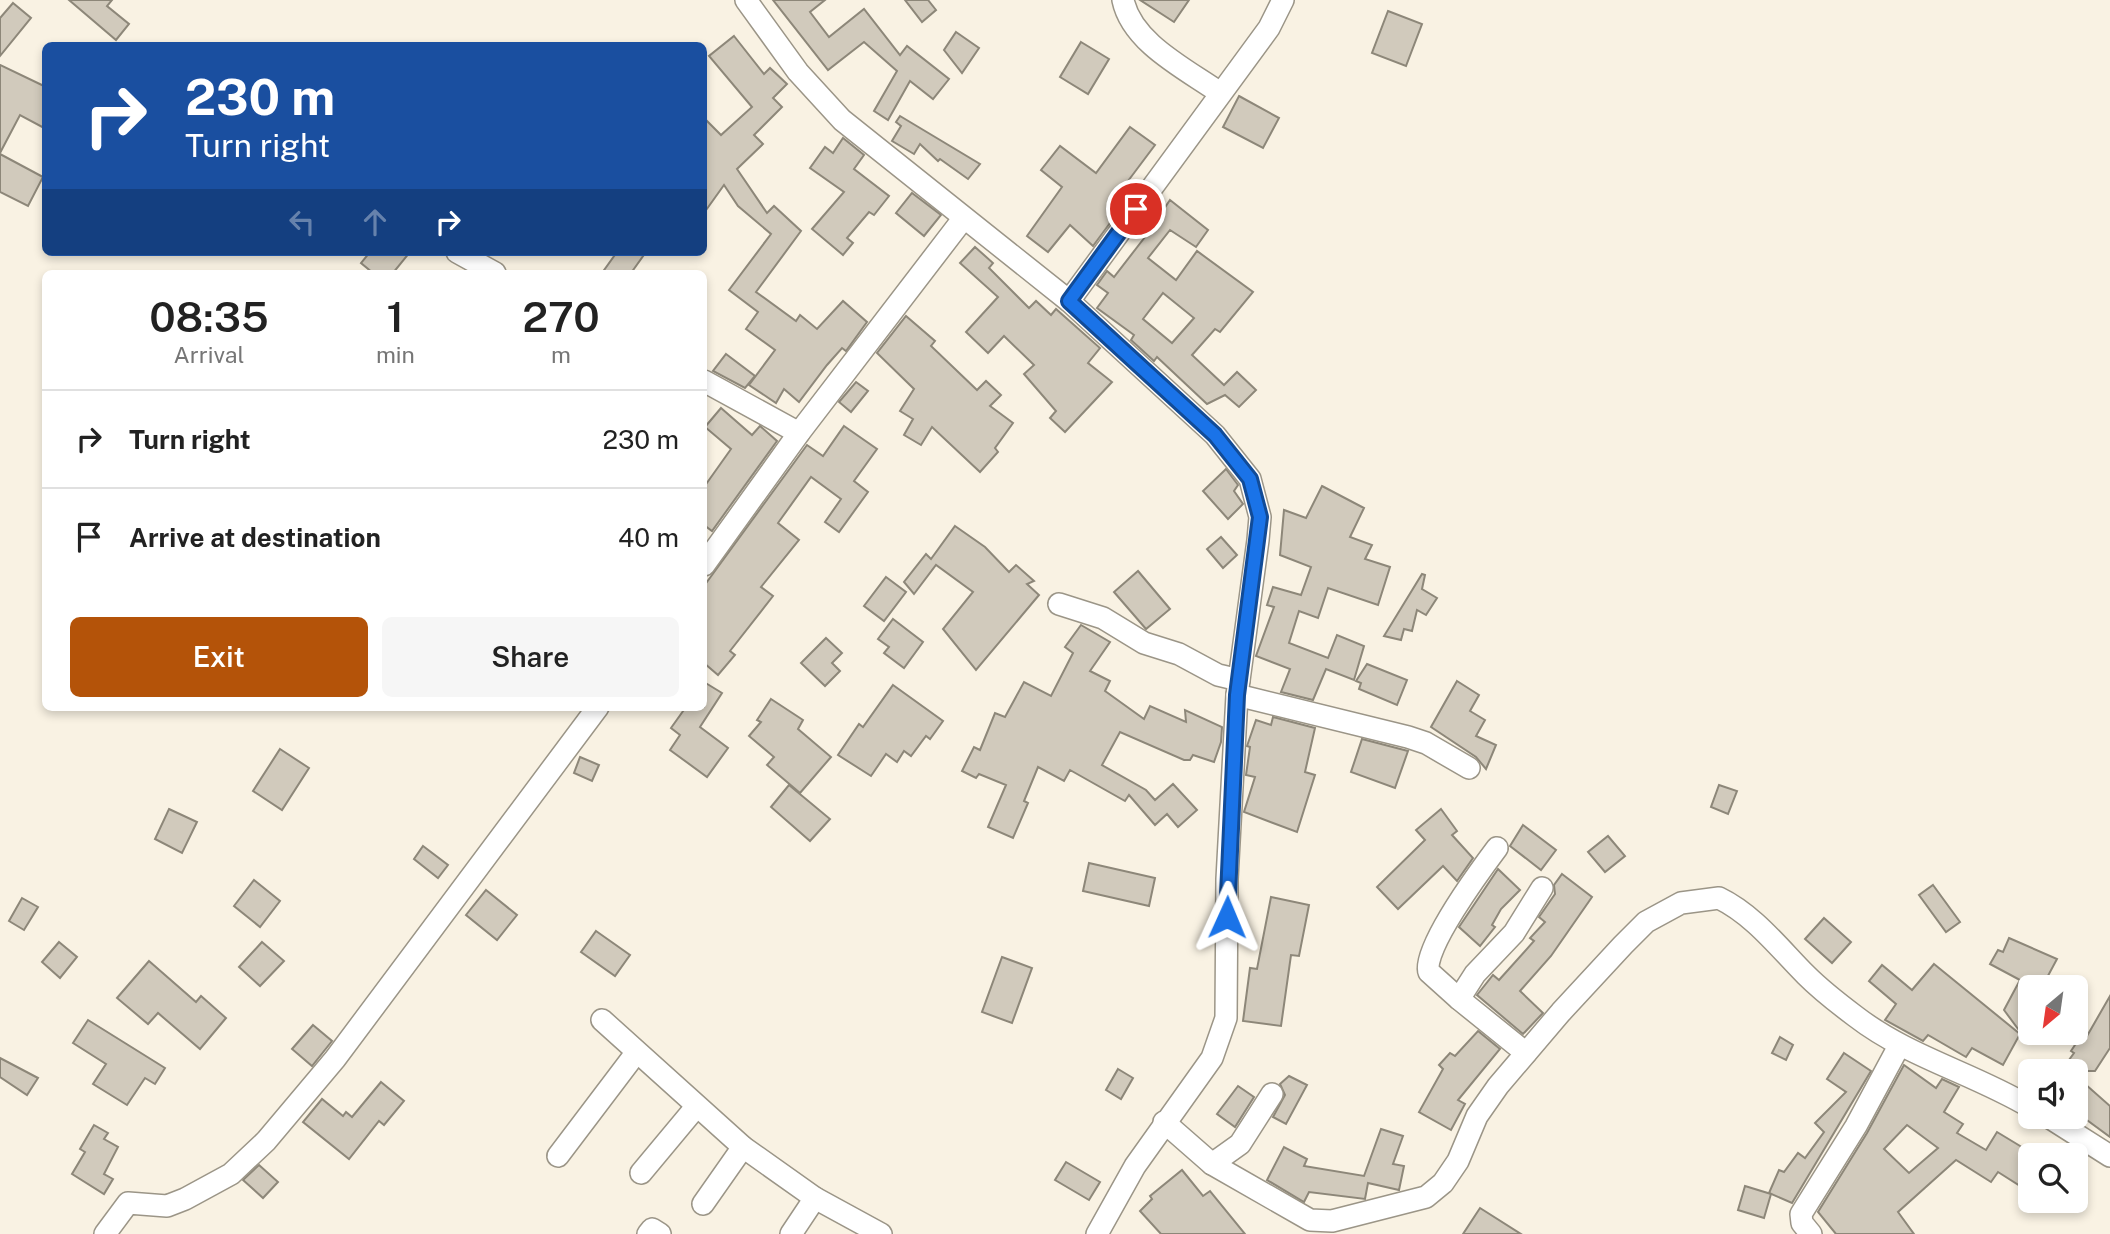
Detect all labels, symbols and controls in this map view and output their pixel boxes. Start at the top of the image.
text: 230 m [185,68,335,126]
icon: right [70,70,161,161]
text: Turn right [185,127,330,164]
pin [1106,179,1166,239]
icon: arrive [1117,190,1155,228]
icon: left [283,203,321,241]
icon: ahead [356,203,394,241]
icon: right [429,203,467,241]
text: 08:35 [149,292,269,341]
text: 1 [387,292,404,341]
text: 270 [522,292,600,341]
text: Arrival [173,341,244,368]
text: min [376,341,415,368]
text: m [551,341,571,368]
icon: right [70,420,108,458]
text: Turn right [129,424,251,455]
text: 230 m [603,424,679,455]
icon: arrive [70,518,108,556]
text: Arrive at destination [129,522,381,553]
text: 40 m [618,522,679,553]
button: Exit [70,617,368,697]
button: Share [382,617,679,697]
position arrow [1190,880,1264,954]
north arrow [2018,975,2088,1045]
map controls [2018,975,2088,1213]
button: sound [2018,1059,2088,1129]
button: search [2018,1143,2088,1213]

